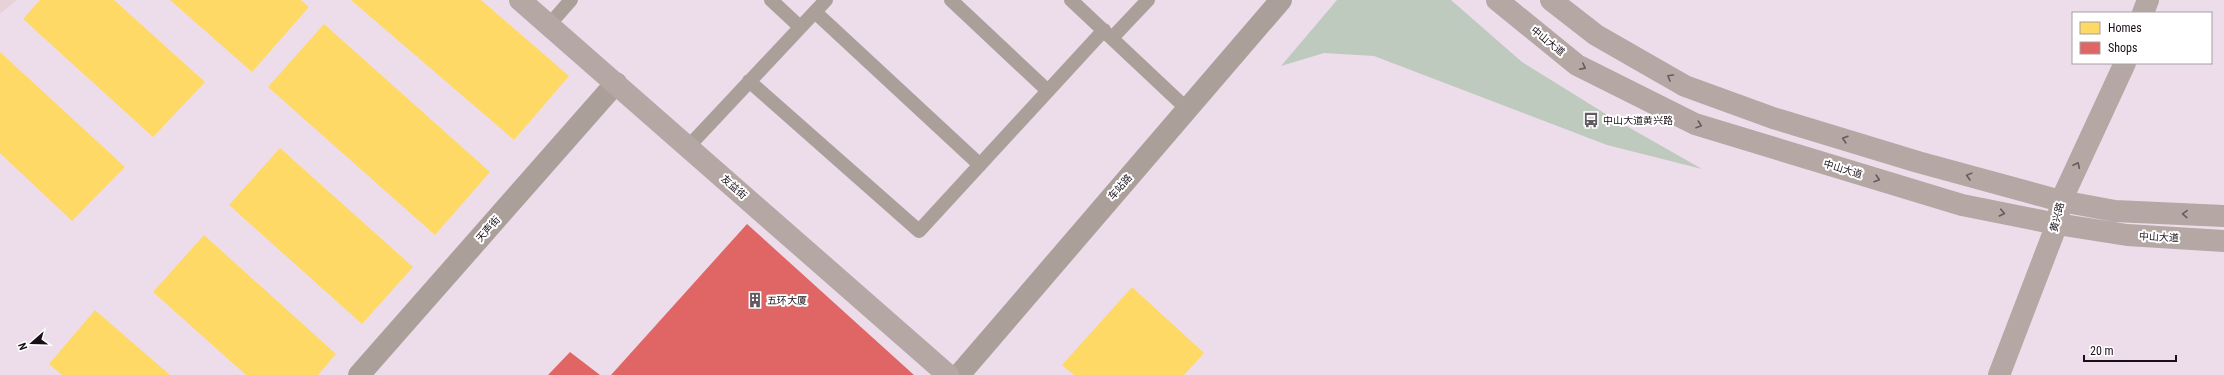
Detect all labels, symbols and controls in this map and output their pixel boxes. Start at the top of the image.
legend [2072,12,2212,64]
text: Homes [2108,21,2142,35]
street label: 中山大道 [1529,24,1567,58]
text: Shops [2108,41,2137,55]
one-way arrow [1578,63,1586,70]
one-way arrow [1667,75,1674,82]
bus stop icon: 中山大道黄兴路 [1582,111,1600,129]
place label: 中山大道黄兴路 [1603,115,1673,126]
one-way arrow [1696,120,1703,129]
one-way arrow [1841,135,1848,144]
street label: 中山大道 [1822,158,1864,180]
one-way arrow [2072,162,2080,170]
street label: 车站路 [1106,172,1134,202]
one-way arrow [1966,172,1973,180]
street label: 友益街 [719,173,749,201]
one-way arrow [1873,174,1880,183]
street label: 黄兴路 [2048,201,2066,233]
one-way arrow [1999,208,2006,217]
one-way arrow [2182,210,2188,218]
street label: 天声街 [474,214,502,244]
street label: 中山大道 [2139,230,2179,244]
building icon: 五环大厦 [746,291,764,309]
place label: 五环大厦 [767,295,807,306]
north arrow [12,323,52,363]
scale bar [2084,337,2176,363]
text: N [16,341,30,352]
text: 20 m [2090,344,2114,358]

